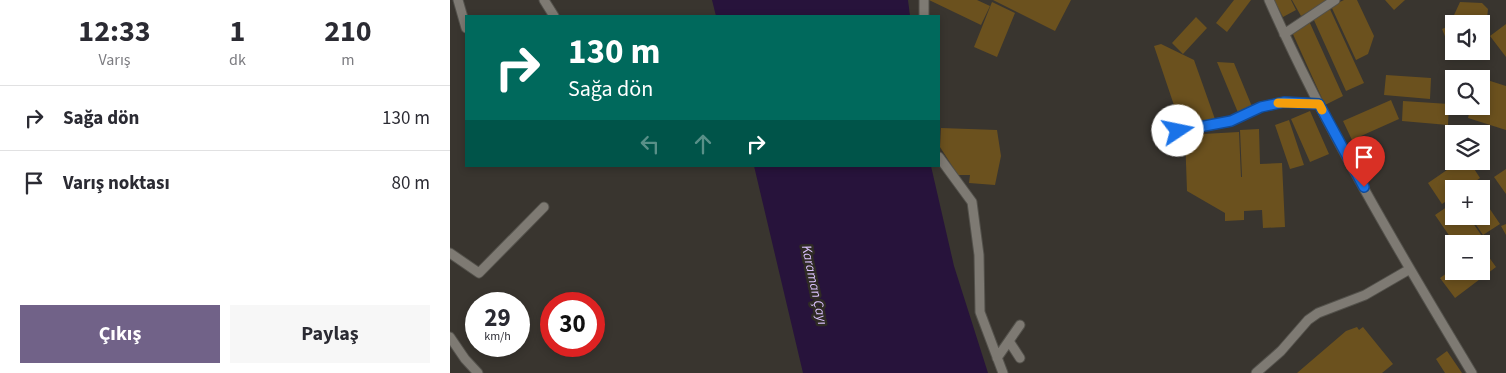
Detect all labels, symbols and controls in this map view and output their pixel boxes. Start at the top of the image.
text: 12:33 [78,10,151,53]
text: 1 [229,10,245,53]
text: 210 [324,10,372,53]
map controls [1445,15,1490,280]
button: sound [1445,15,1490,60]
text: 130 m [568,27,660,77]
icon: right [485,35,550,100]
text: Varış [98,49,131,71]
text: dk [229,49,246,71]
text: m [341,49,355,71]
button: search [1445,70,1490,115]
text: Sağa dön [568,73,653,105]
icon: right [20,104,48,132]
position arrow [1151,104,1203,156]
text: Sağa dön [63,105,139,132]
text: 130 m [382,105,430,132]
button: layers [1445,125,1490,170]
icon: left [636,130,664,158]
icon: ahead [689,130,717,158]
icon: right [742,130,770,158]
pin [1343,136,1385,187]
icon: arrive [1350,143,1378,171]
icon: arrive [20,169,48,197]
text: Varış noktası [63,170,170,197]
text: 80 m [392,170,430,197]
button: + [1445,180,1490,225]
button: − [1445,235,1490,280]
water label: Karaman Çayı [796,243,832,327]
speed limit sign: 30 [540,292,605,357]
text: 29 [484,300,511,336]
button: Çıkış [20,305,220,363]
button: Paylaş [230,305,430,363]
text: km/h [484,328,511,345]

